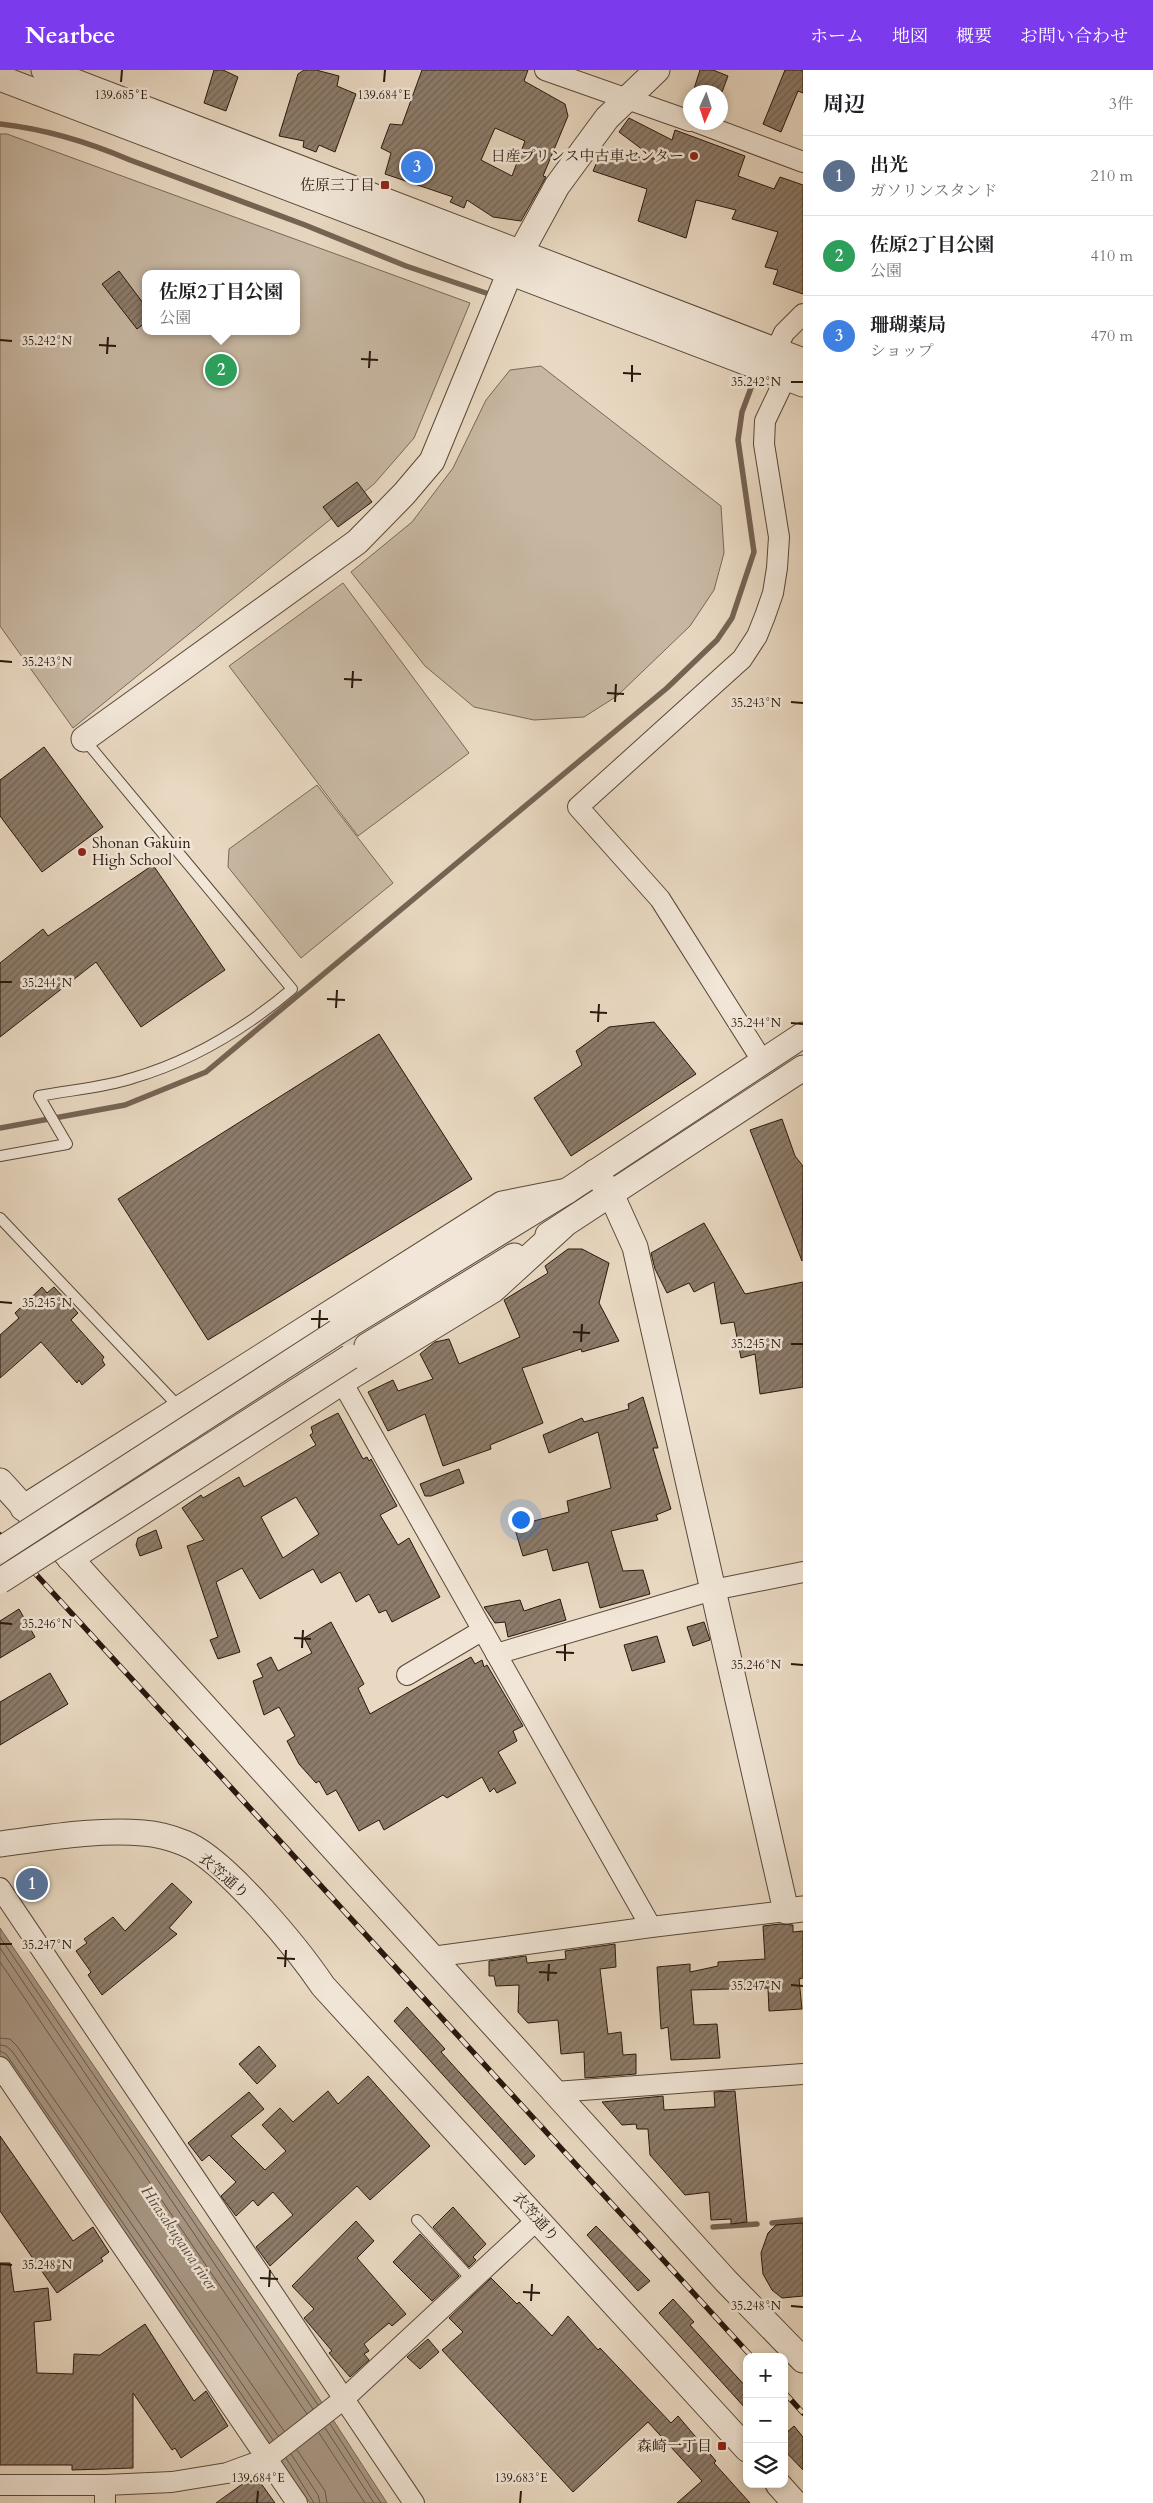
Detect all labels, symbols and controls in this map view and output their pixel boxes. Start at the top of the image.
text: Nearbee [25,19,115,52]
text: ホーム [810,24,864,49]
text: 地図 [892,24,928,49]
text: 概要 [956,24,992,49]
text: お問い合わせ [1020,24,1128,49]
north arrow [683,85,728,130]
text: 139.685°E [94,87,148,103]
text: 139.684°E [357,87,411,103]
text: 周辺 [823,90,865,119]
text: 3件 [1109,93,1133,115]
place label: 日産プリンス中古車センター [491,146,684,166]
pin: 3 [401,148,433,186]
marker: 日産プリンス中古車センター [688,150,700,162]
text: 出光 [870,152,908,178]
text: 1 [835,165,843,187]
text: 210 m [1091,165,1133,187]
place label: 佐原三丁目 [300,175,375,195]
marker: 佐原三丁目 [379,179,391,191]
text: ガソリンスタンド [870,180,998,202]
text: 佐原2丁目公園 [870,232,994,258]
text: 2 [835,245,843,267]
text: 410 m [1091,245,1133,267]
text: 公園 [870,260,902,282]
popup [142,270,300,335]
text: 佐原2丁目公園 [159,279,283,305]
text: 公園 [159,307,191,329]
text: 珊瑚薬局 [870,312,946,338]
text: 3 [835,325,843,347]
text: 470 m [1091,325,1133,347]
text: 35.242°N [22,333,73,349]
text: ショップ [870,340,934,362]
pin: 2 [205,351,237,389]
text: 35.242°N [731,374,782,390]
text: 35.243°N [22,654,73,670]
text: 35.243°N [731,695,782,711]
place label: Shonan Gakuin High School [92,833,191,870]
marker: Shonan Gakuin High School [76,846,88,858]
text: 35.244°N [22,975,73,991]
text: 35.244°N [731,1015,782,1031]
text: 35.245°N [22,1295,73,1311]
text: 35.245°N [731,1336,782,1352]
your location [508,1507,534,1533]
text: 35.246°N [22,1616,73,1632]
text: 35.246°N [731,1657,782,1673]
street label: 衣笠通り [195,1849,253,1903]
pin: 1 [16,1865,48,1903]
text: 35.247°N [22,1937,73,1953]
text: 35.247°N [731,1978,782,1994]
water label: Hirasakugawa river [136,2181,223,2295]
street label: 衣笠通り [508,2188,564,2246]
text: 35.248°N [22,2257,73,2273]
text: 35.248°N [731,2298,782,2314]
map controls [743,2353,788,2488]
button: + [743,2353,788,2398]
button: − [743,2398,788,2443]
place label: 森崎一丁目 [637,2436,712,2456]
marker: 森崎一丁目 [716,2440,728,2452]
button: layers [743,2443,788,2488]
text: 139.684°E [231,2470,285,2486]
text: 139.683°E [494,2470,548,2486]

